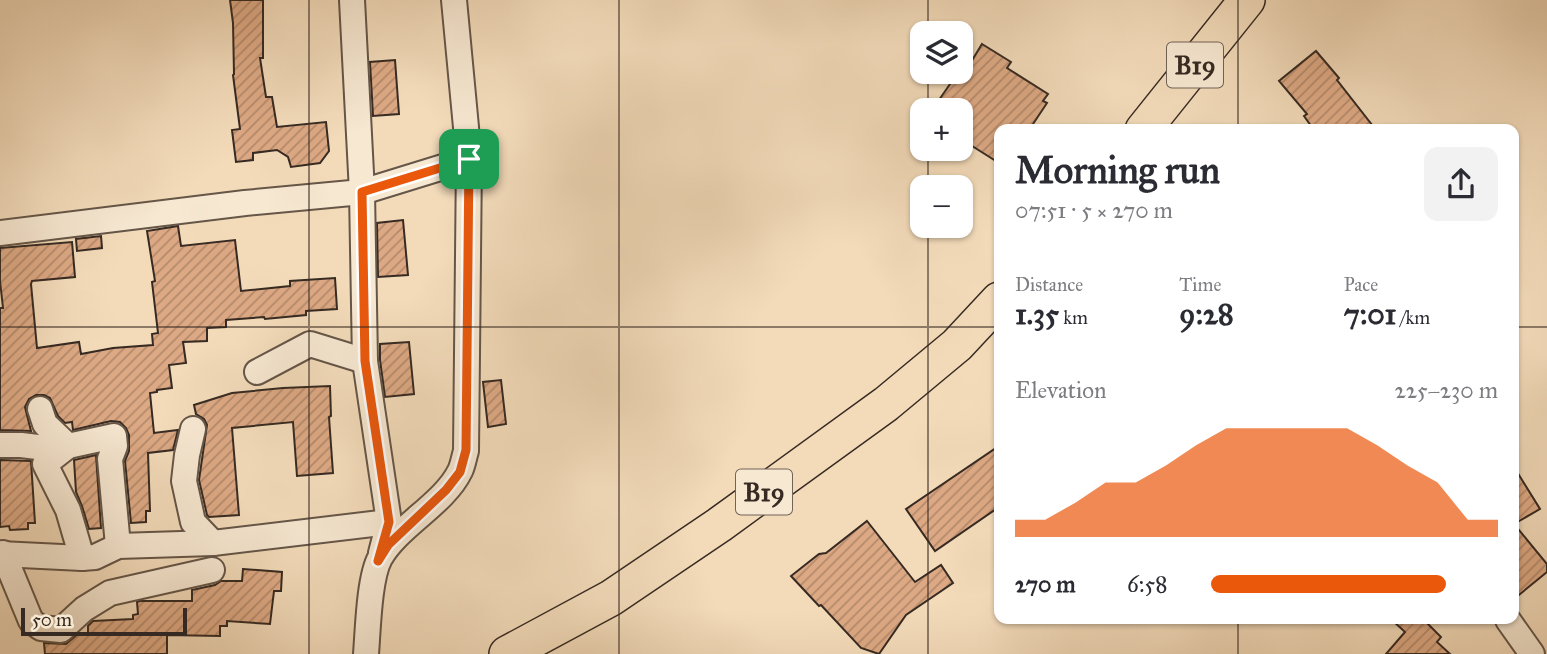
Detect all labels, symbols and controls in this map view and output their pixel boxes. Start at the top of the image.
map controls [910,21,973,238]
button: layers [910,21,973,84]
road number: B19 [1167,43,1223,88]
button: + [910,98,973,161]
pin [439,129,499,189]
icon: arrive [450,140,488,178]
text: Morning run [1015,147,1220,193]
button: share [1424,147,1498,221]
button: − [910,175,973,238]
text: 07:51 · 5 × 270 m [1015,196,1173,224]
text: Distance [1015,273,1083,296]
text: Time [1179,273,1221,296]
text: Pace [1344,273,1378,296]
text: 1.35 [1015,296,1059,332]
text: 9:28 [1179,296,1234,332]
text: 7:01 [1344,296,1396,332]
text: km [1059,306,1088,329]
text: /km [1396,306,1430,329]
text: Elevation [1015,376,1106,404]
text: 225–230 m [1395,376,1498,404]
road number: B19 [736,470,792,514]
text: 270 m [1015,570,1076,598]
text: 6:58 [1127,570,1168,598]
scale bar [21,605,187,637]
text: 50 m [32,608,72,631]

